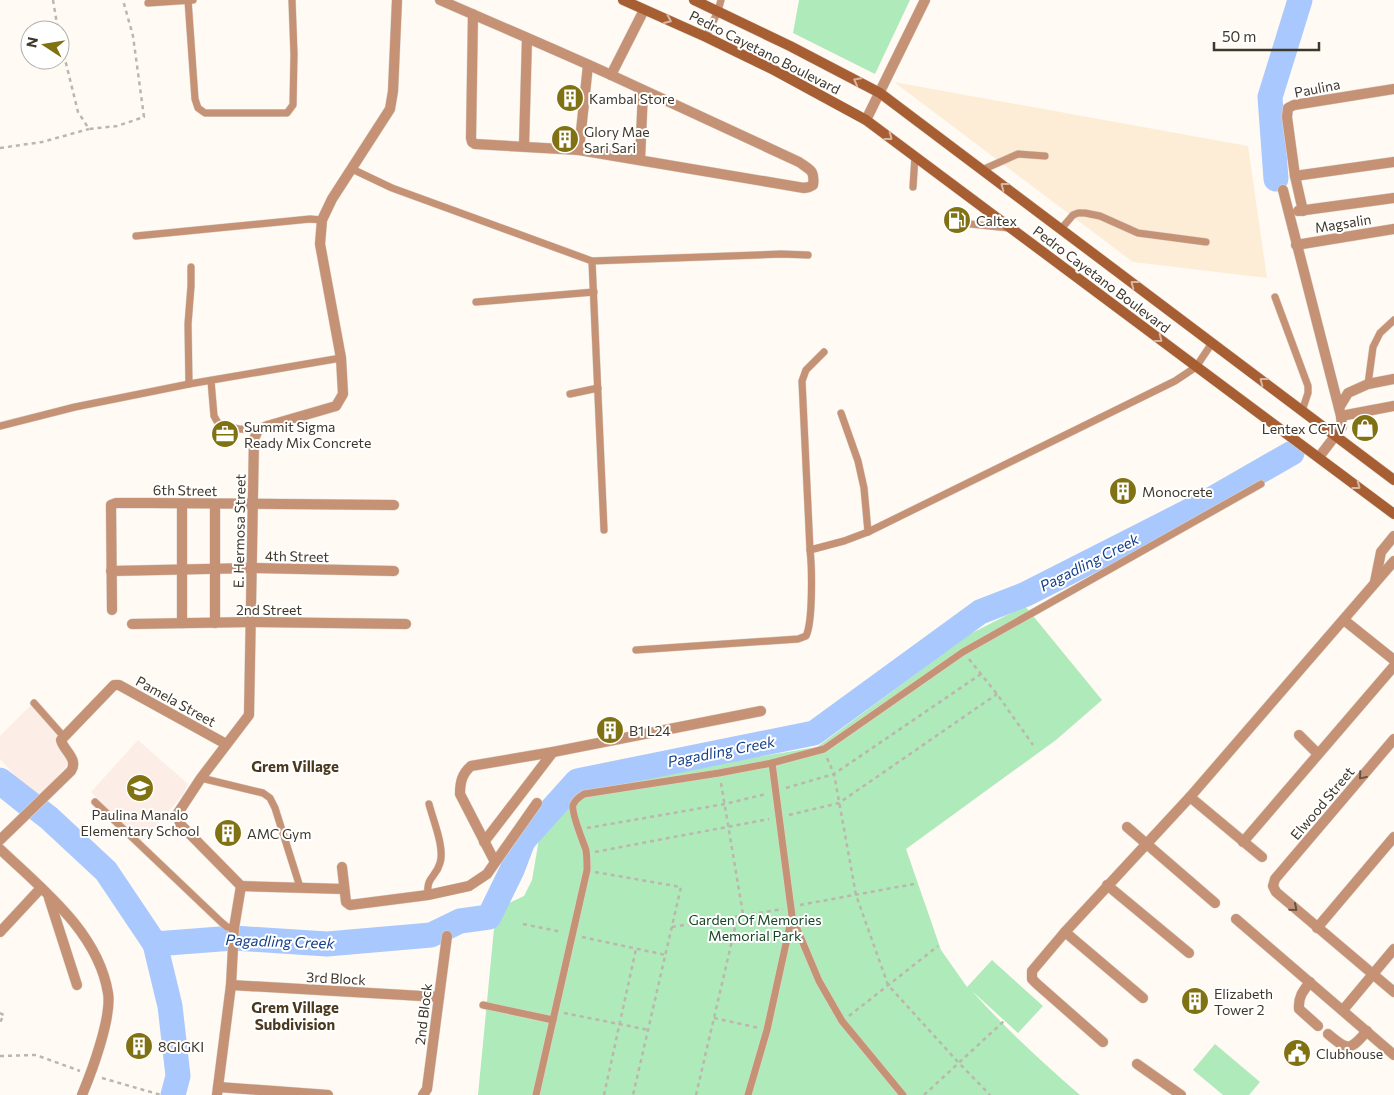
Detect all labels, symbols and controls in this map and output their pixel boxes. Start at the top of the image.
street label: Pedro Cayetano Boulevard [687,6,843,98]
one-way arrow [663,13,672,24]
north arrow [20,20,70,70]
scale bar [1214,20,1319,52]
text: 50 m [1222,27,1256,45]
text: N [22,35,41,49]
street label: Paulina [1293,75,1341,101]
one-way arrow [854,78,863,88]
building icon: Kambal Store [555,83,585,113]
place label: Kambal Store [589,90,675,107]
place label: Glory Mae Sari Sari [584,123,650,156]
building icon: Glory Mae Sari Sari [550,124,580,154]
one-way arrow [883,131,892,139]
one-way arrow [1000,183,1010,192]
fuel station icon: Caltex [942,205,972,235]
street label: Magsalin [1313,210,1373,236]
place label: Caltex [976,212,1017,229]
street label: Pedro Cayetano Boulevard [1030,222,1174,336]
one-way arrow [1131,281,1140,289]
one-way arrow [1153,333,1162,341]
one-way arrow [1260,379,1269,387]
shop icon: Lentex CCTV [1350,413,1380,443]
place label: Summit Sigma Ready Mix Concrete [244,418,371,451]
office icon: Summit Sigma Ready Mix Concrete [210,419,240,449]
place label: Lentex CCTV [1262,420,1346,437]
street label: E. Hermosa Street [230,474,248,588]
building icon: Monocrete [1108,476,1138,506]
one-way arrow [1351,480,1360,488]
street label: 6th Street [153,481,218,499]
place label: Monocrete [1142,483,1213,500]
water label: Pagadling Creek [1036,529,1142,595]
street label: 4th Street [265,547,330,565]
street label: 2nd Street [236,601,302,618]
street label: Pamela Street [133,672,219,730]
building icon: B1 L24 [595,715,625,745]
place label: B1 L24 [629,722,671,739]
water label: Pagadling Creek [666,732,777,770]
district label: Grem Village [251,757,339,775]
street label: Elwood Street [1287,763,1358,843]
one-way arrow [1359,771,1368,780]
school or university icon: Paulina Manalo Elementary School [125,773,155,803]
place label: Paulina Manalo Elementary School [81,806,199,839]
building icon: AMC Gym [213,818,243,848]
place label: AMC Gym [247,825,311,842]
one-way arrow [1288,902,1297,910]
park label: Garden Of Memories Memorial Park [688,911,822,944]
water label: Pagadling Creek [225,930,336,952]
street label: 3rd Block [306,968,367,988]
street label: 2nd Block [411,982,435,1046]
place label: Elizabeth Tower 2 [1214,985,1273,1018]
building icon: Elizabeth Tower 2 [1180,986,1210,1016]
district label: Grem Village Subdivision [251,998,339,1033]
building icon: 8GIGKI [124,1031,154,1061]
place label: 8GIGKI [158,1038,204,1055]
public building icon: Clubhouse [1282,1038,1312,1068]
place label: Clubhouse [1316,1045,1383,1062]

